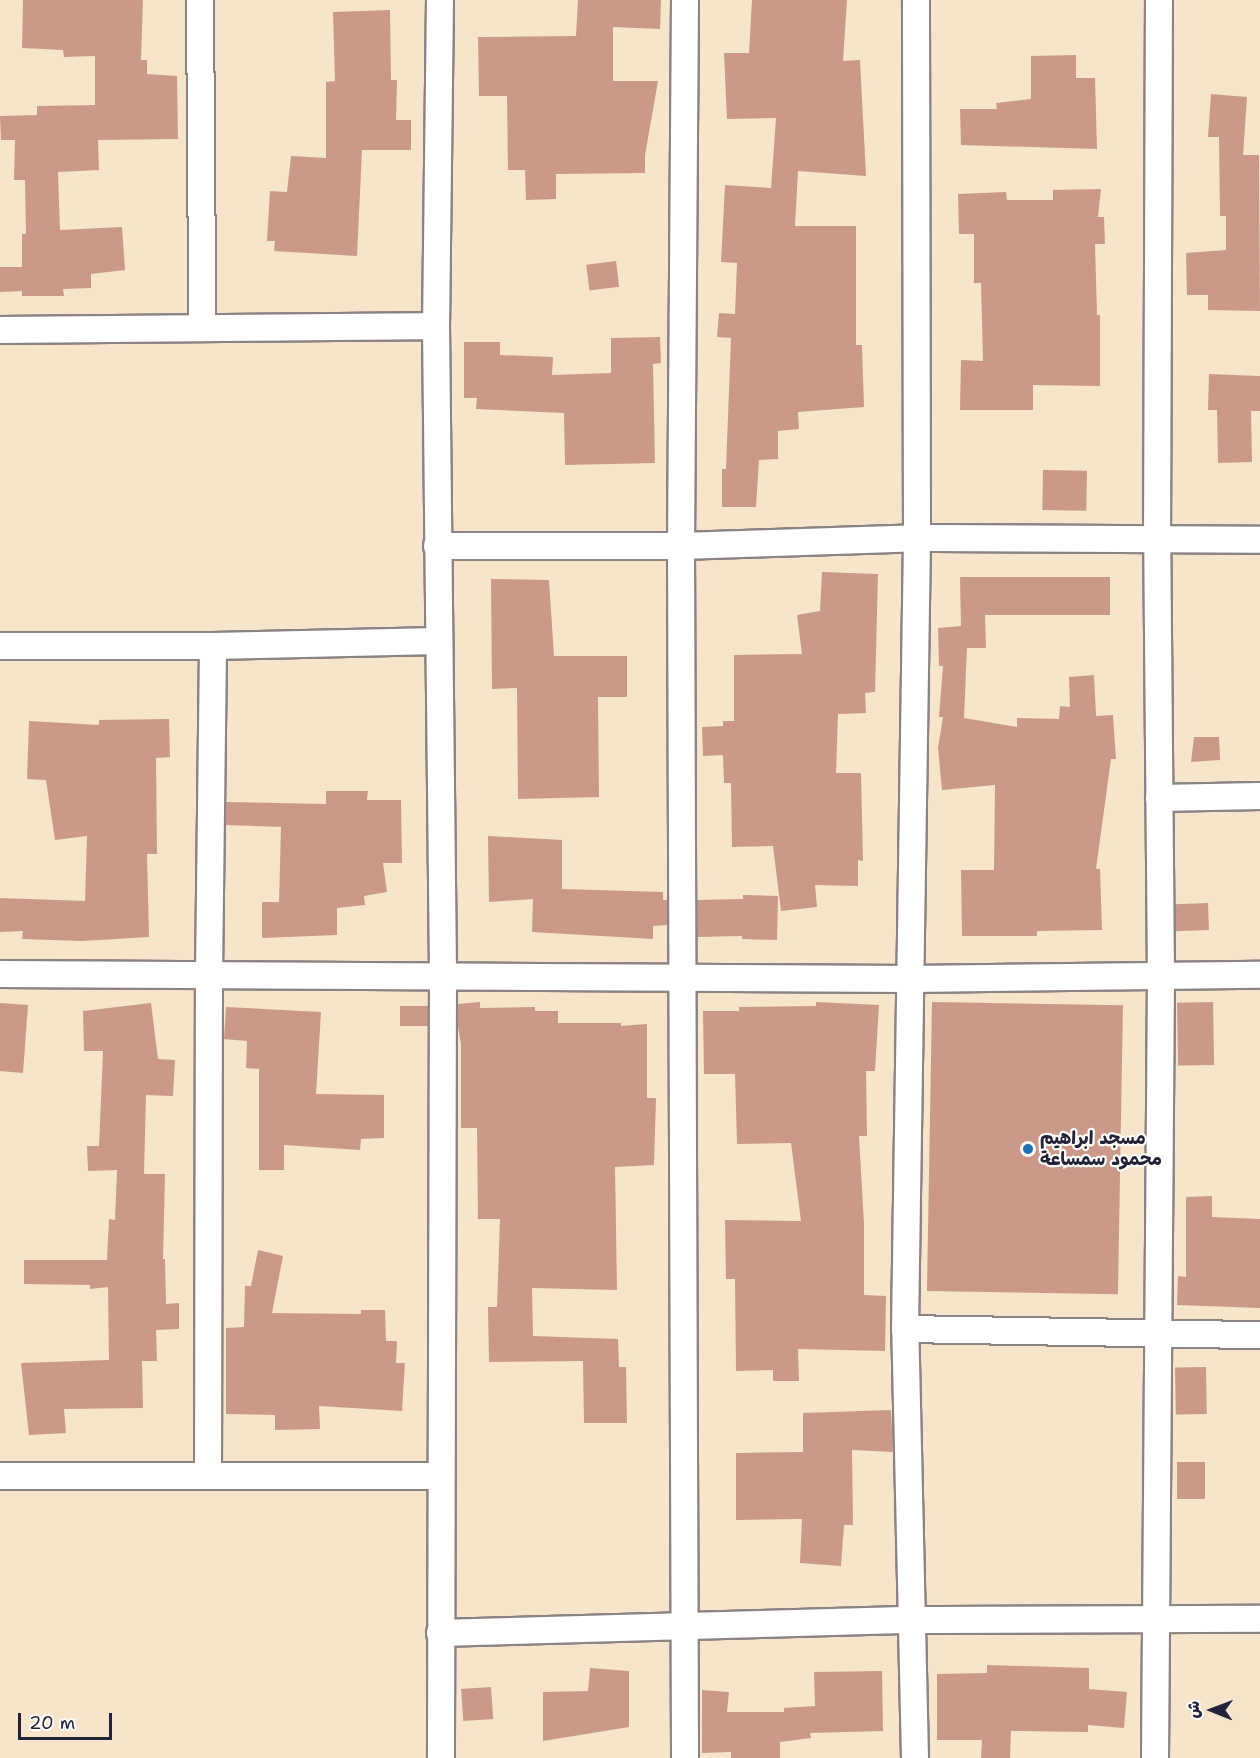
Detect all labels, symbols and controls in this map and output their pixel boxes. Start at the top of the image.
place label: مسجد ابراهيم محمود سمساعة [1040,1128,1162,1170]
marker: مسجد ابراهيم محمود سمساعة [1021,1142,1035,1156]
north arrow [1182,1680,1242,1740]
scale bar [21,1701,116,1739]
text: ش [1183,1701,1204,1719]
text: 20 m [29,1711,75,1735]

